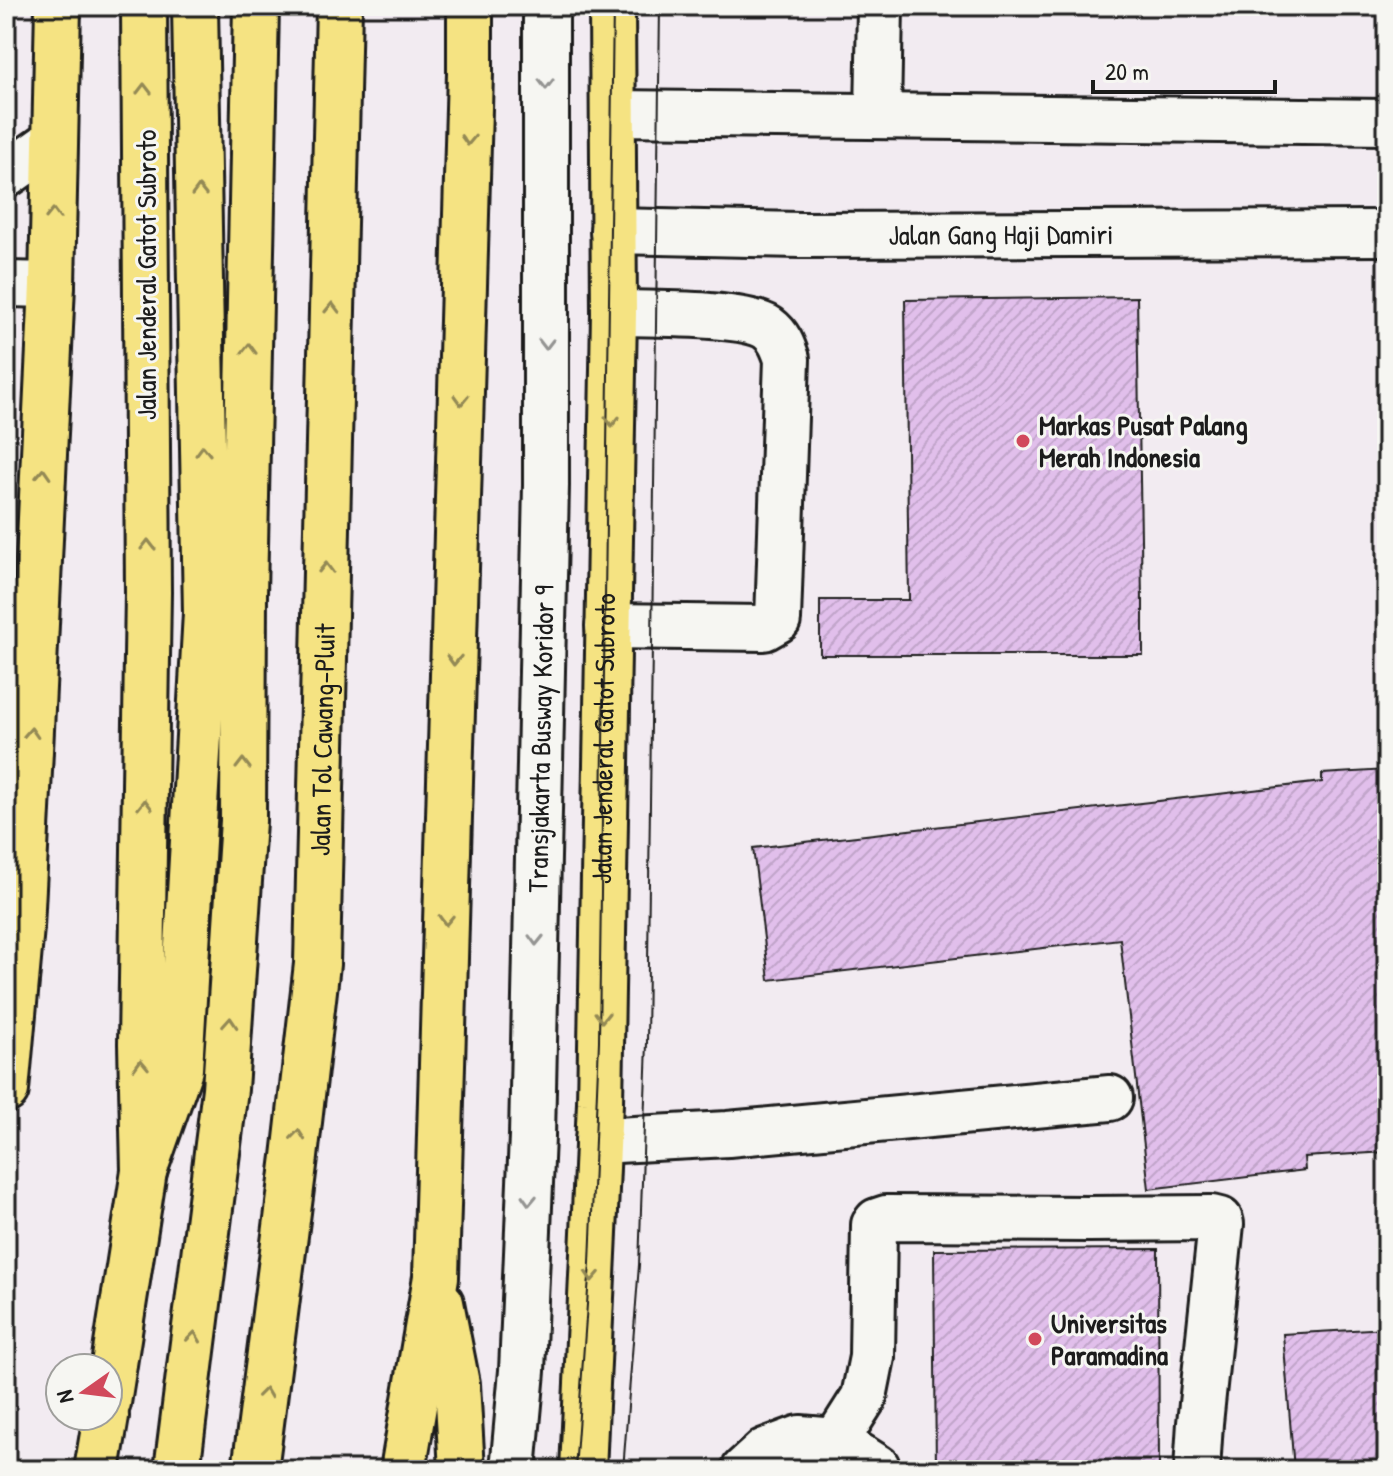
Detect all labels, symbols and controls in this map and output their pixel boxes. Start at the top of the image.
scale bar [1093,44,1275,94]
text: 20 m [1105,55,1149,87]
one-way arrow [537,78,555,91]
one-way arrow [135,82,153,95]
street label: Jalan Jenderal Gatot Subroto [127,130,165,420]
one-way arrow [460,134,477,147]
one-way arrow [190,184,207,197]
one-way arrow [44,207,62,220]
street label: Jalan Gang Haji Damiri [888,215,1114,254]
one-way arrow [323,301,341,314]
one-way arrow [537,338,555,351]
one-way arrow [240,342,258,355]
one-way arrow [452,394,470,407]
place label: Markas Pusat Palang Merah Indonesia [1039,406,1248,476]
one-way arrow [603,415,621,428]
marker: Markas Pusat Palang Merah Indonesia [1014,432,1032,450]
one-way arrow [195,444,212,457]
one-way arrow [34,467,51,480]
one-way arrow [139,538,157,551]
one-way arrow [317,561,335,574]
street label: Transjakarta Busway Koridor 9 [518,585,563,893]
street label: Jalan Jenderal Gatot Subroto [582,593,624,884]
street label: Jalan Tol Cawang–Pluit [300,623,344,856]
one-way arrow [445,654,462,667]
one-way arrow [22,726,39,739]
one-way arrow [234,757,252,770]
one-way arrow [136,798,153,811]
one-way arrow [438,914,455,927]
one-way arrow [527,934,545,947]
one-way arrow [593,1011,611,1024]
one-way arrow [221,1016,238,1029]
one-way arrow [133,1058,150,1071]
one-way arrow [289,1128,306,1141]
one-way arrow [521,1194,538,1207]
one-way arrow [584,1270,601,1283]
place label: Universitas Paramadina [1051,1304,1168,1374]
one-way arrow [185,1330,202,1344]
marker: Universitas Paramadina [1026,1330,1044,1348]
north arrow [44,1352,124,1432]
one-way arrow [256,1386,273,1400]
text: N [49,1387,81,1406]

